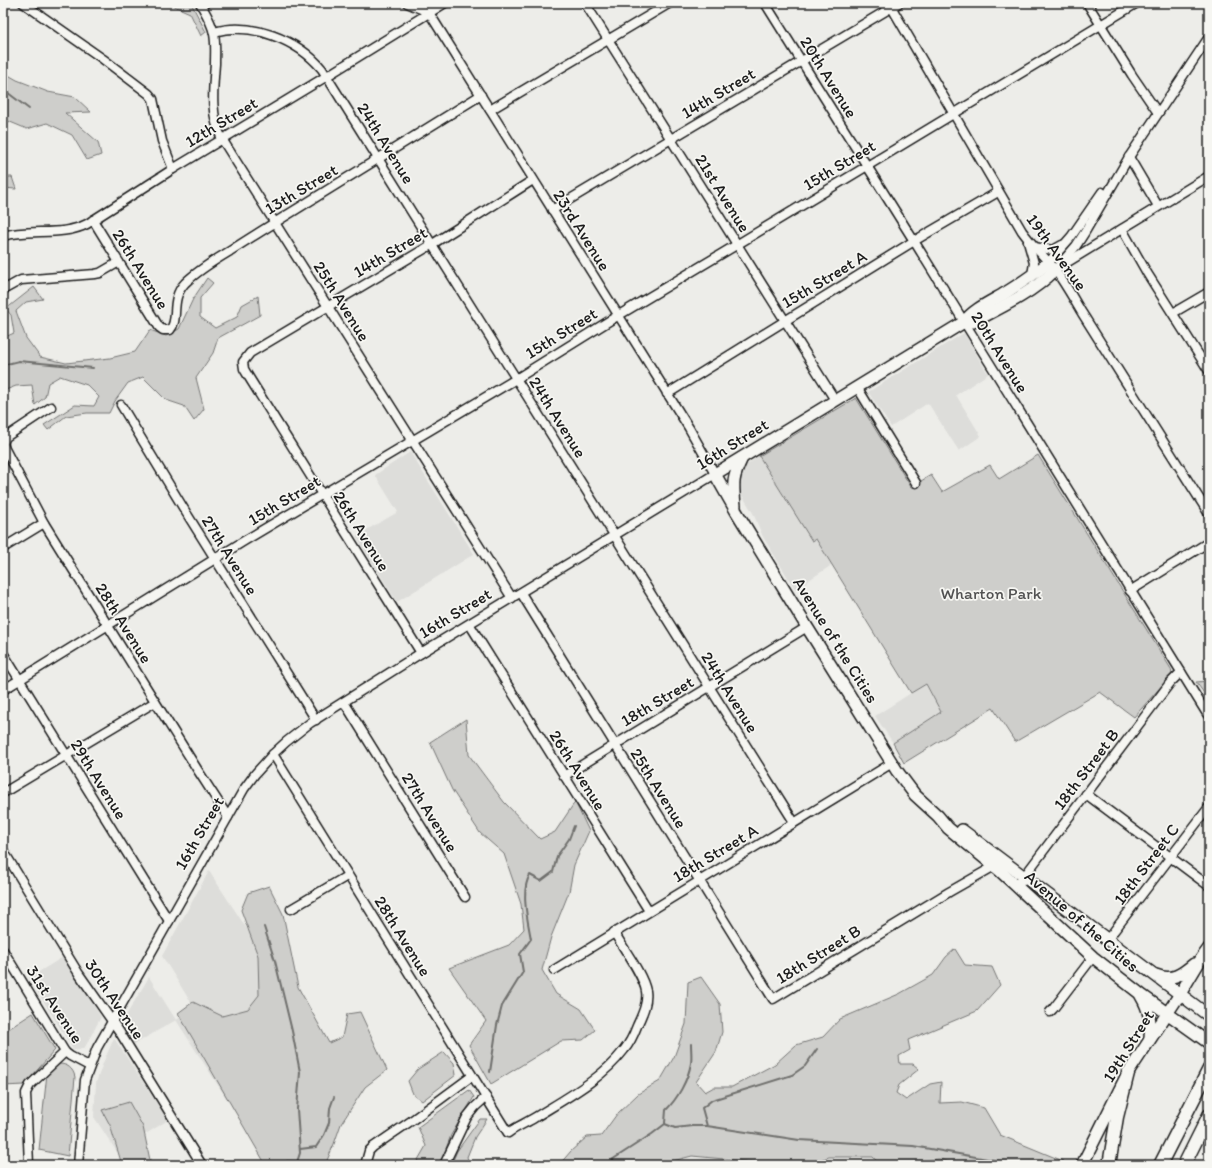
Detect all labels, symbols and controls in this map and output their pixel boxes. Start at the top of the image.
street label: 20th Avenue [796,33,862,121]
street label: 14th Street [678,63,759,123]
street label: 12th Street [181,92,261,151]
street label: 24th Avenue [353,99,419,187]
street label: 15th Street [799,135,879,194]
street label: 21st Avenue [691,150,755,236]
street label: 13th Street [261,159,342,219]
street label: 23rd Avenue [549,186,615,274]
street label: 19th Avenue [1023,210,1091,294]
street label: 14th Street [350,222,431,282]
street label: 26th Avenue [108,225,174,313]
street label: 15th Street A [778,246,870,312]
street label: 25th Avenue [309,257,375,345]
street label: 15th Street [521,303,601,363]
street label: 20th Avenue [967,308,1033,396]
street label: 24th Avenue [525,373,591,461]
street label: 16th Street [692,414,772,474]
street label: 15th Street [244,470,324,529]
street label: 26th Avenue [329,487,395,575]
street label: 27th Avenue [198,511,262,599]
street label: Avenue of the Cities [789,573,883,707]
street label: 28th Avenue [91,579,157,667]
street label: 16th Street [415,583,495,642]
park label: Wharton Park [940,583,1042,603]
street label: 24th Avenue [697,648,763,736]
street label: 18th Street [617,671,698,731]
street label: 18th Street B [1049,725,1123,813]
street label: 26th Avenue [545,726,611,814]
street label: 29th Avenue [66,735,132,823]
street label: 25th Avenue [626,744,692,832]
street label: 27th Avenue [398,768,462,856]
street label: 16th Street [170,792,228,873]
street label: 18th Street A [669,820,761,886]
street label: 18th Street C [1109,820,1183,908]
street label: Avenue of the Cities [1021,866,1143,976]
street label: 28th Avenue [370,892,436,980]
street label: 18th Street B [772,920,864,988]
street label: 30th Avenue [81,955,149,1043]
street label: 31st Avenue [22,961,88,1047]
street label: 19th Street [1098,1006,1158,1086]

